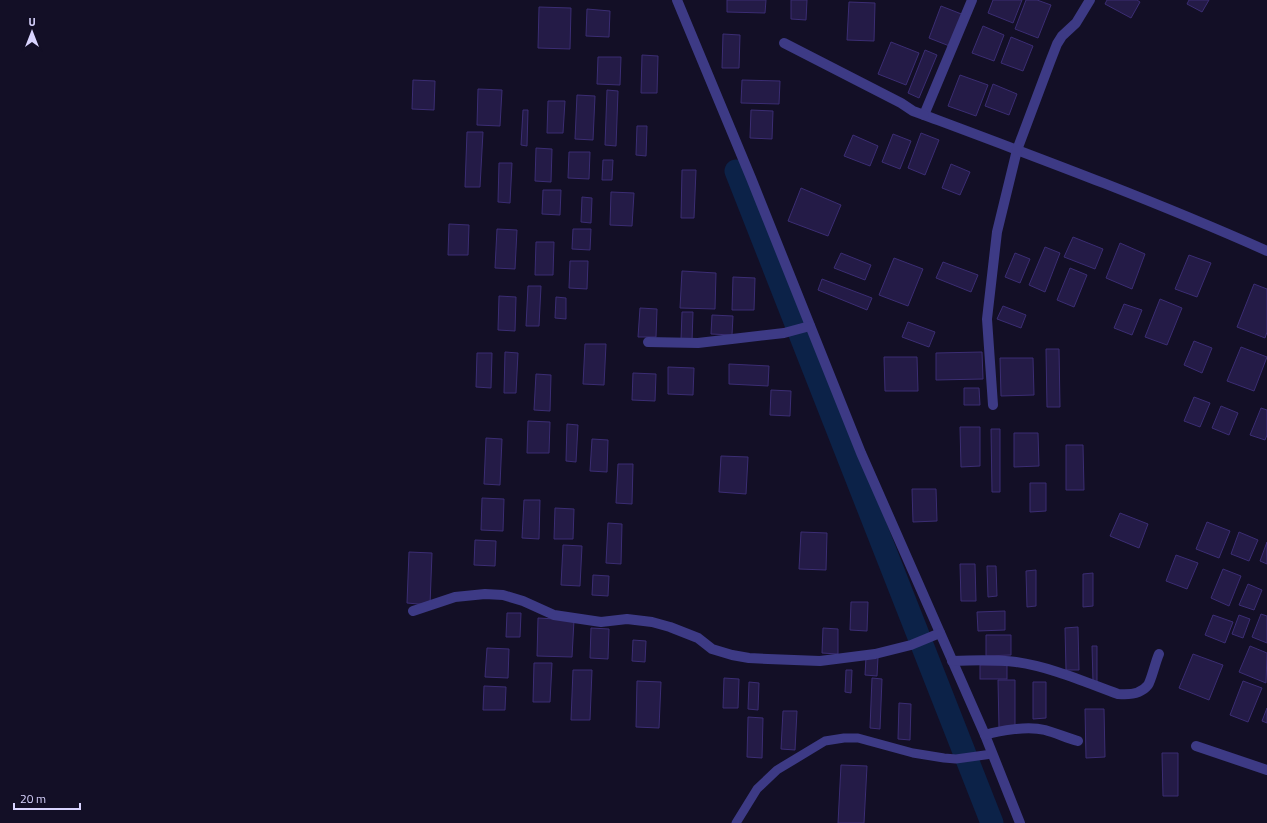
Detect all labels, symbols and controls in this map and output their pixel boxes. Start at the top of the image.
north arrow [12,12,52,52]
text: U [28,14,36,30]
scale bar [14,785,80,811]
text: 20 m [20,789,46,808]

